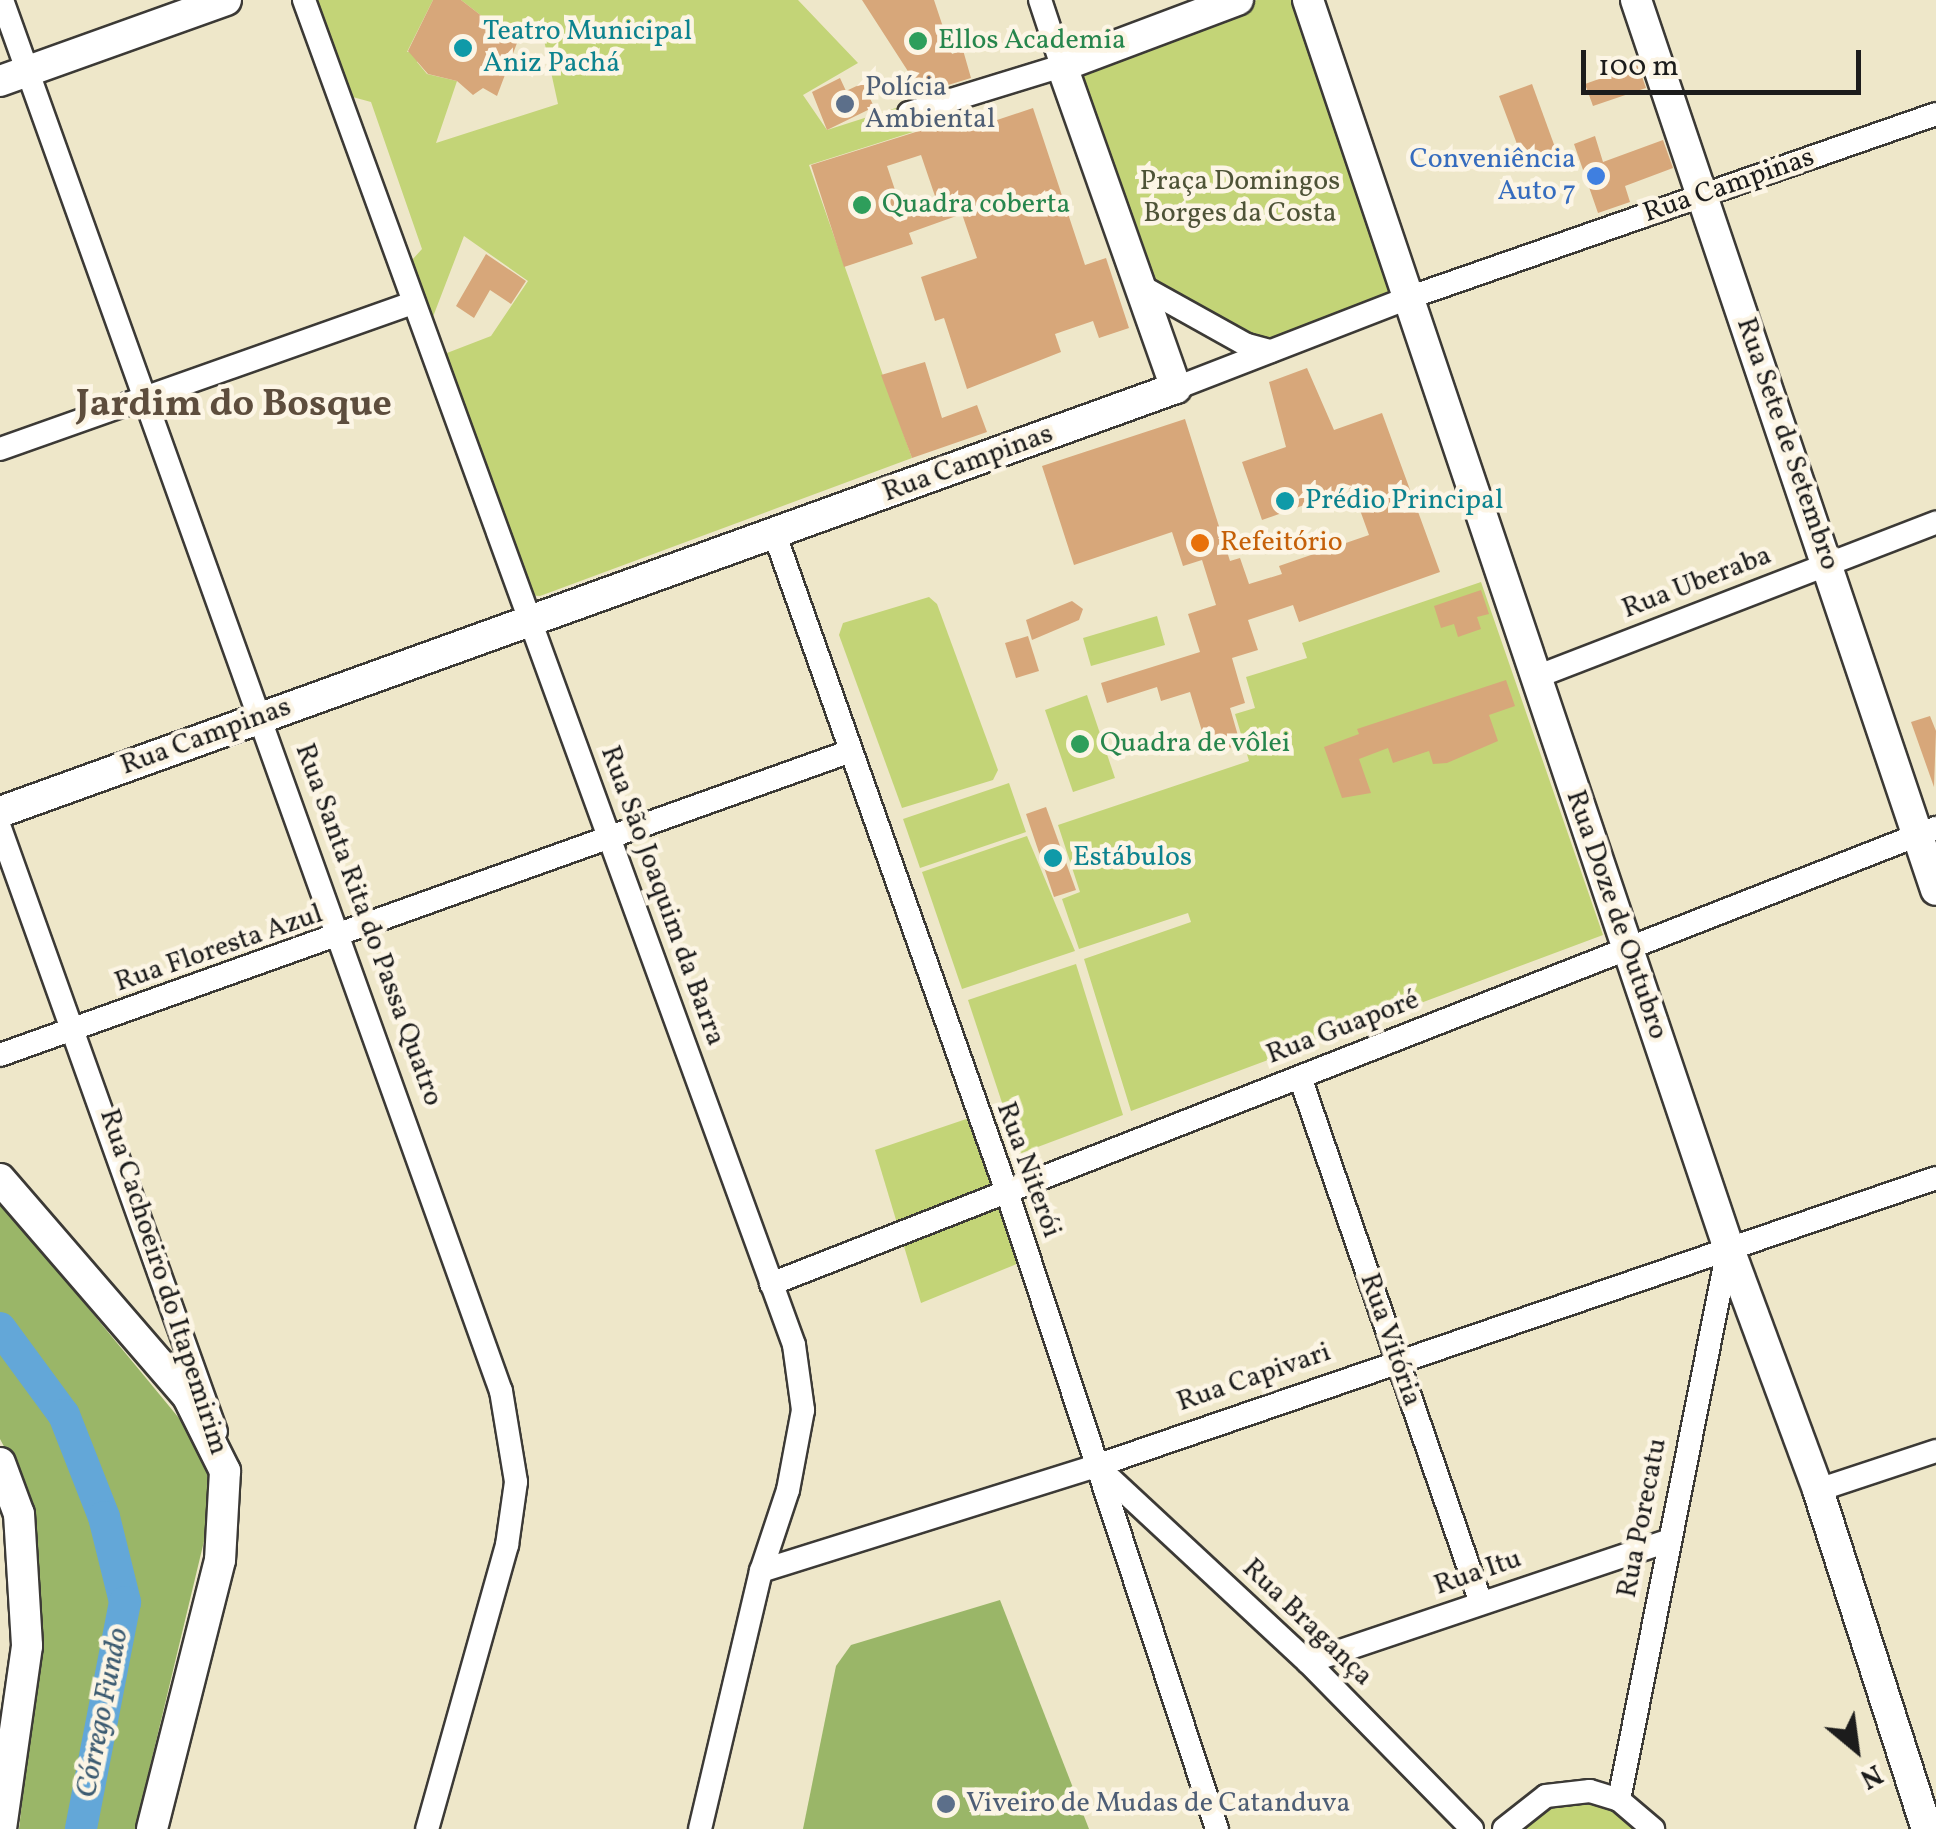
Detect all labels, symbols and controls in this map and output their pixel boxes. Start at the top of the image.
place label: Teatro Municipal Aniz Pachá [483,15,692,81]
place label: Ellos Academia [938,24,1126,58]
marker: Ellos Academia [907,30,929,52]
scale bar [1586,30,1866,92]
marker: Teatro Municipal Aniz Pachá [452,37,474,59]
text: 100 m [1598,46,1679,88]
place label: Polícia Ambiental [865,71,995,137]
marker: Polícia Ambiental [834,93,856,115]
street label: Rua Campinas [1639,141,1819,231]
place label: Conveniência Auto 7 [1409,143,1576,209]
park label: Praça Domingos Borges da Costa [1140,165,1340,231]
marker: Conveniência Auto 7 [1585,165,1607,187]
place label: Quadra coberta [882,188,1070,222]
marker: Quadra coberta [851,194,873,216]
street label: Rua Sete de Setembro [1728,313,1846,575]
district label: Jardim do Bosque [76,383,392,429]
street label: Rua Campinas [878,418,1058,510]
place label: Prédio Principal [1305,484,1503,518]
marker: Prédio Principal [1274,490,1296,512]
place label: Refeitório [1220,526,1343,560]
marker: Refeitório [1189,532,1211,554]
street label: Rua Uberaba [1618,539,1776,627]
street label: Rua Campinas [116,691,296,783]
place label: Quadra de vôlei [1100,727,1291,761]
marker: Quadra de vôlei [1069,733,1091,755]
street label: Rua Santa Rita do Passa Quatro [287,739,449,1111]
street label: Rua São Joaquim da Barra [592,742,732,1050]
street label: Rua Doze de Outubro [1558,786,1674,1044]
place label: Estábulos [1073,841,1192,875]
marker: Estábulos [1042,847,1064,869]
street label: Rua Floresta Azul [111,898,327,1000]
street label: Rua Guaporé [1262,984,1424,1072]
street label: Rua Niterói [988,1098,1068,1242]
street label: Rua Cachoeiro do Itapemirim [91,1105,235,1459]
street label: Rua Vitória [1351,1269,1429,1411]
street label: Rua Capivari [1173,1336,1335,1420]
street label: Rua Porecatu [1611,1435,1675,1601]
street label: Rua Itu [1430,1542,1526,1604]
street label: Rua Bragança [1235,1552,1379,1694]
water label: Córrego Fundo [69,1625,137,1801]
north arrow [1806,1699,1906,1799]
text: N [1852,1754,1889,1798]
place label: Viveiro de Mudas de Catanduva [966,1787,1350,1821]
marker: Viveiro de Mudas de Catanduva [935,1793,957,1815]

